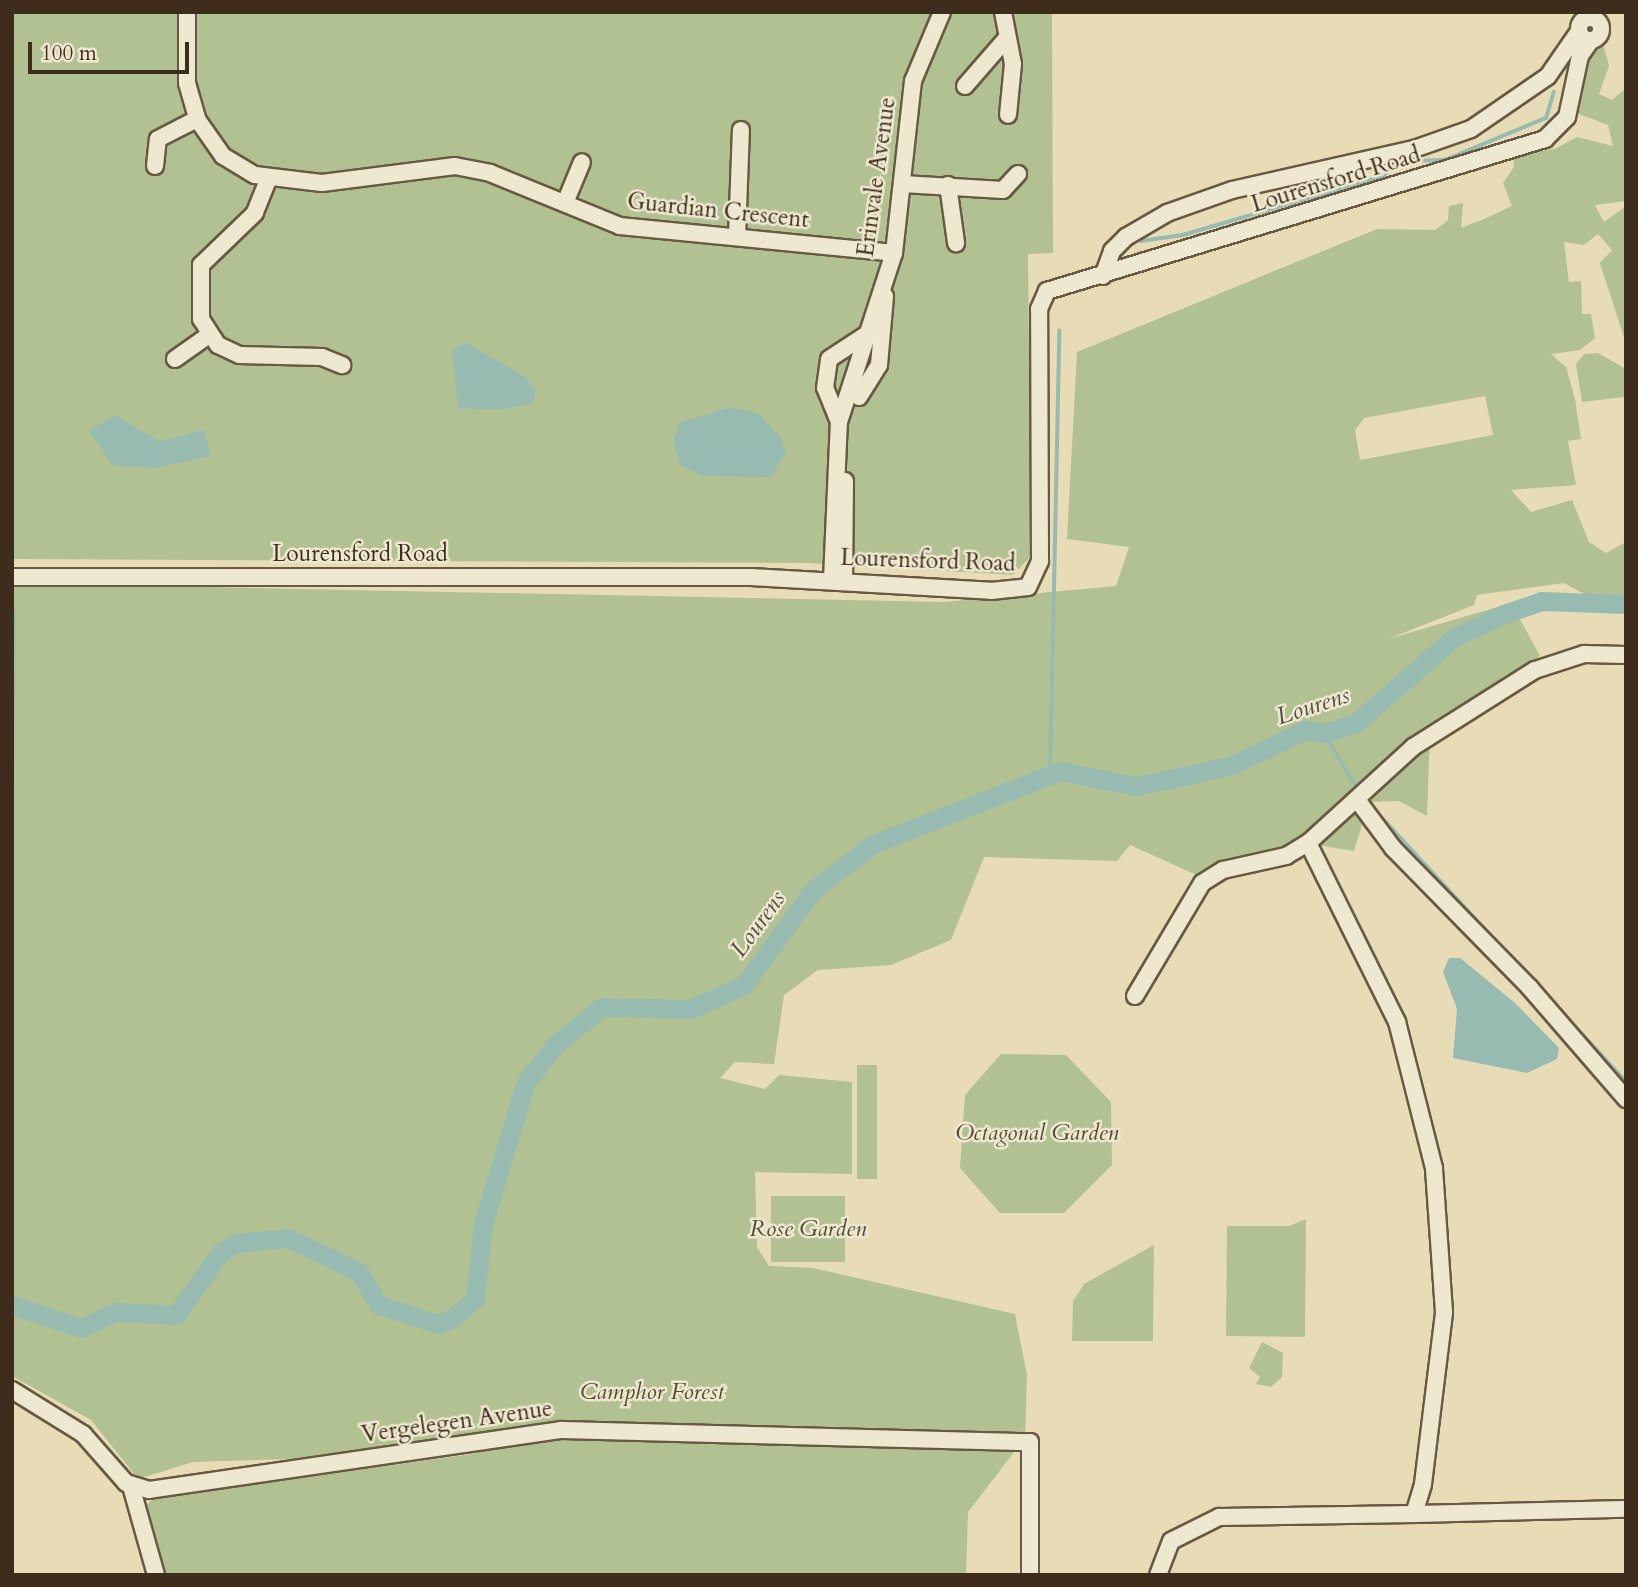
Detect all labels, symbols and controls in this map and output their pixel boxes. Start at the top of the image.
scale bar [32,28,192,72]
text: 100 m [41,39,97,68]
street label: Erinvale Avenue [852,95,902,259]
street label: Lourensford Road [1248,141,1424,219]
street label: Guardian Crescent [626,188,810,234]
street label: Lourensford Road [272,540,448,568]
street label: Lourensford Road [840,544,1016,578]
water label: Lourens [1273,681,1353,731]
water label: Lourens [724,885,792,963]
park label: Octagonal Garden [955,1119,1119,1147]
park label: Rose Garden [750,1215,866,1243]
park label: Camphor Forest [580,1378,724,1406]
street label: Vergelegen Avenue [360,1395,554,1449]

